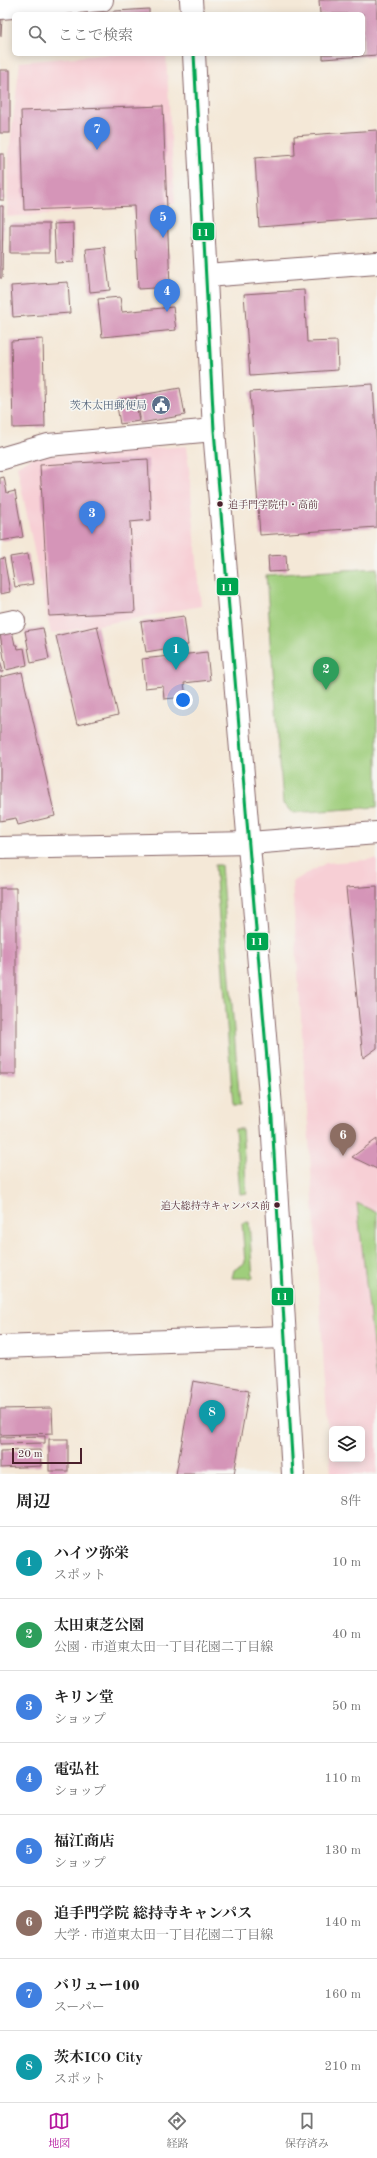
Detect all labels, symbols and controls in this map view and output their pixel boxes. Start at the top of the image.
search box [12,12,365,56]
icon: search [26,23,48,45]
text: ここで検索 [58,29,133,44]
pin: 7 [84,117,110,150]
pin: 5 [150,205,176,238]
line badge: 11 [192,222,215,241]
text: 11 [197,228,209,239]
pin: 4 [154,279,180,312]
public building icon: 茨木太田郵便局 [150,394,172,416]
place label: 茨木太田郵便局 [70,399,147,412]
marker: 追手門学院中・高前 [215,499,225,509]
place label: 追手門学院中・高前 [228,499,318,510]
pin: 3 [79,501,105,534]
line badge: 11 [216,577,239,596]
text: 11 [221,583,233,594]
pin: 1 [163,637,189,670]
pin: 2 [313,657,339,690]
your location [173,690,193,710]
line badge: 11 [246,932,269,951]
text: 11 [251,937,263,948]
pin: 6 [330,1123,356,1156]
place label: 追大総持寺キャンパス前 [161,1200,270,1211]
marker: 追大総持寺キャンパス前 [272,1200,282,1210]
line badge: 11 [271,1287,294,1306]
text: 11 [276,1292,288,1303]
pin: 8 [199,1400,225,1433]
map controls [329,1426,365,1462]
button: layers [329,1426,365,1462]
scale bar [12,1446,82,1465]
text: 20 m [18,1449,43,1460]
text: 周辺 [16,1494,50,1511]
text: 8件 [340,1495,361,1508]
text: ハイツ弥栄 [54,1547,129,1562]
text: 1 [25,1556,33,1569]
text: 10 m [332,1556,361,1569]
text: スポット [54,1569,106,1582]
text: 太田東芝公園 [54,1619,144,1634]
text: 2 [25,1628,33,1641]
text: 40 m [332,1628,361,1641]
text: 公園 · 市道東太田一丁目花園二丁目線 [54,1641,273,1654]
text: キリン堂 [54,1691,114,1706]
text: 3 [25,1700,33,1713]
text: 50 m [332,1700,361,1713]
text: ショップ [54,1713,106,1726]
text: 電弘社 [54,1763,99,1778]
text: 4 [25,1772,33,1785]
text: 110 m [324,1772,361,1785]
text: ショップ [54,1785,106,1798]
text: 福江商店 [54,1835,114,1850]
text: 5 [25,1844,33,1857]
text: 130 m [324,1844,361,1857]
text: ショップ [54,1857,106,1870]
text: 追手門学院 総持寺キャンパス [54,1907,252,1922]
text: 6 [25,1916,33,1929]
text: 140 m [324,1916,361,1929]
text: 大学 · 市道東太田一丁目花園二丁目線 [54,1929,273,1942]
text: バリュー100 [54,1979,140,1994]
text: 7 [25,1988,33,2001]
text: 160 m [324,1988,361,2001]
text: スーパー [54,2001,105,2014]
text: 茨木ICO City [54,2051,143,2066]
text: 8 [25,2060,33,2073]
text: 210 m [324,2060,361,2073]
text: スポット [54,2073,106,2086]
tab: 地図 [48,2110,70,2152]
tab: 経路 [166,2110,188,2152]
tab: 保存済み [285,2110,329,2152]

